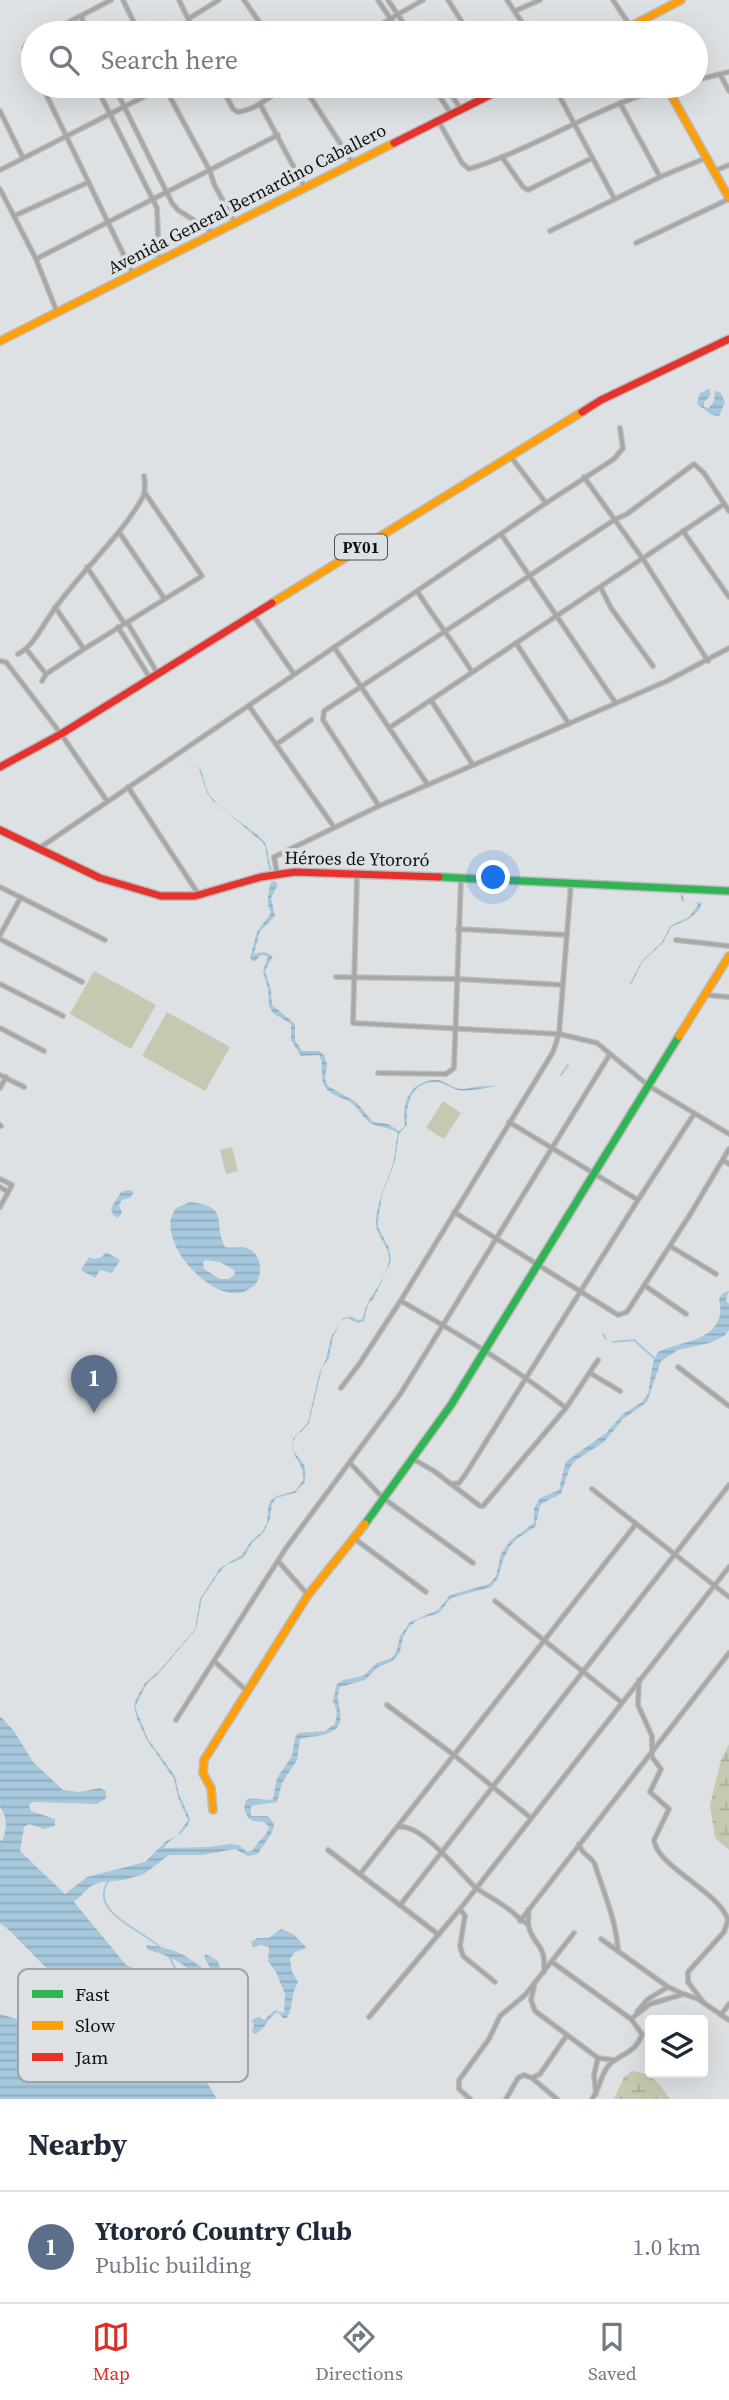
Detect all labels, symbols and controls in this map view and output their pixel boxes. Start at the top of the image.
search box [21,21,708,98]
icon: search [45,41,83,79]
text: Search here [101,42,238,78]
street label: Avenida General Bernardino Caballero [103,117,390,280]
road number: PY01 [335,534,387,560]
street label: Héroes de Ytororó [284,845,430,872]
your location [476,860,510,894]
pin: 1 [71,1355,117,1413]
legend [18,1969,248,2082]
text: Fast [75,1981,110,2007]
text: Slow [75,2012,116,2038]
map controls [645,2015,708,2078]
button: layers [645,2015,708,2078]
text: Jam [74,2044,108,2070]
text: Nearby [28,2124,127,2165]
text: Ytororó Country Club [95,2213,352,2249]
text: 1 [45,2231,57,2263]
text: 1.0 km [632,2231,701,2263]
text: Public building [95,2249,251,2281]
tab: Map [92,2318,130,2386]
tab: Directions [315,2318,403,2386]
tab: Saved [588,2318,637,2386]

